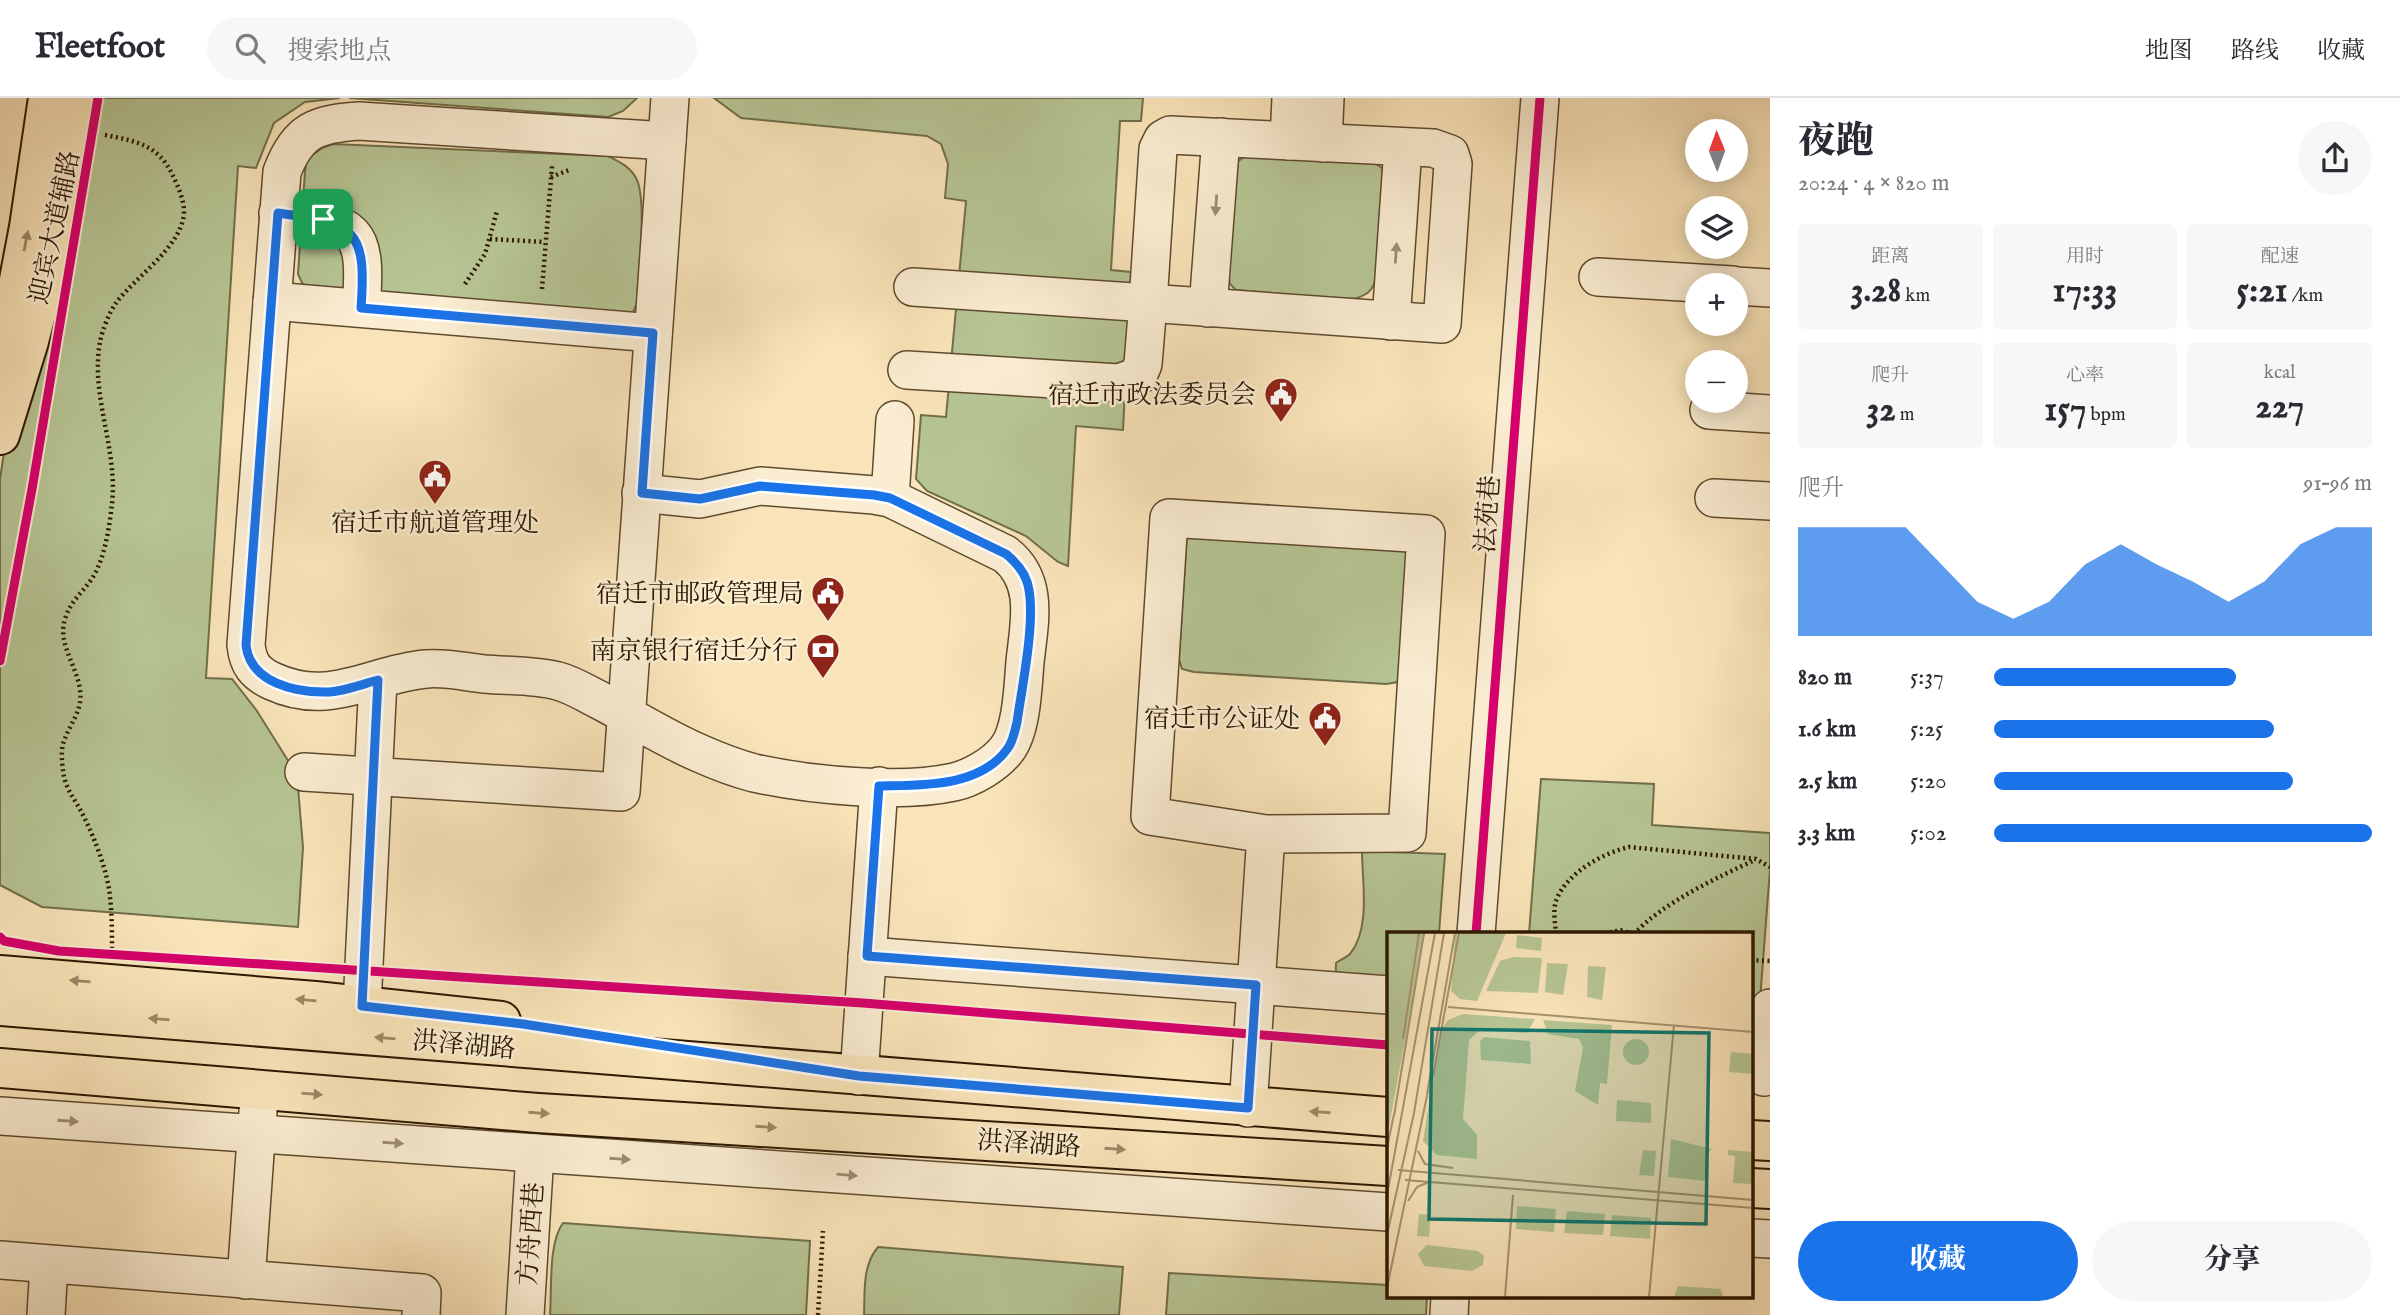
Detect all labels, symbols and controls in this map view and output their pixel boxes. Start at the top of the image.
search box [207,17,697,80]
text: Fleetfoot [35,27,165,69]
icon: search [231,29,269,67]
text: 搜索地点 [287,35,391,68]
text: 地图 [2145,36,2193,67]
text: 路线 [2231,36,2279,67]
text: 收藏 [2317,36,2365,67]
north arrow [1685,119,1748,182]
map controls [1685,119,1748,413]
text: 夜跑 [1798,119,1874,167]
button: share [2298,121,2372,195]
street label: 迎宾大道辅路 [23,148,88,307]
text: 20:24 · 4 × 820 m [1798,169,1950,198]
pin [293,189,353,249]
one-way arrow [1210,195,1221,217]
button: layers [1685,196,1748,259]
icon: arrive [304,200,342,238]
one-way arrow [21,230,32,252]
one-way arrow [1391,241,1402,263]
text: 距离 [1871,245,1909,269]
text: 用时 [2066,245,2104,269]
text: 配速 [2261,245,2299,269]
text: 3.28 [1850,269,1901,314]
text: 17:33 [2053,269,2117,314]
text: 5:21 [2236,269,2288,314]
button: + [1685,273,1748,336]
text: km [1901,284,1930,308]
text: /km [2288,284,2323,308]
button: − [1685,350,1748,413]
text: kcal [2264,361,2296,385]
text: 爬升 [1871,364,1909,388]
text: 心率 [2066,364,2104,388]
public building icon: 宿迁市政法委员会 [1262,375,1300,424]
place label: 宿迁市政法委员会 [1048,379,1256,412]
text: 227 [2255,385,2304,430]
text: 32 [1866,388,1896,433]
text: 157 [2044,388,2086,433]
text: m [1896,403,1914,427]
text: bpm [2086,403,2126,427]
public building icon: 宿迁市航道管理处 [416,457,454,506]
text: 91–96 m [2303,469,2372,498]
street label: 法苑巷 [1469,474,1508,554]
text: 爬升 [1798,474,1844,503]
place label: 宿迁市航道管理处 [331,507,539,540]
public building icon: 宿迁市邮政管理局 [809,574,847,623]
place label: 宿迁市邮政管理局 [596,578,804,611]
bank icon: 南京银行宿迁分行 [804,631,842,680]
place label: 南京银行宿迁分行 [590,635,798,668]
text: 820 m [1798,663,1852,692]
text: 5:37 [1910,663,1944,692]
public building icon: 宿迁市公证处 [1306,699,1344,748]
place label: 宿迁市公证处 [1144,703,1300,736]
text: 1.6 km [1798,715,1856,744]
text: 5:25 [1910,715,1943,744]
text: 2.5 km [1798,767,1857,796]
text: 5:20 [1910,767,1947,796]
text: 3.3 km [1798,819,1855,848]
text: 5:02 [1910,819,1947,848]
inset map [1387,932,1752,1298]
one-way arrow [68,975,90,986]
one-way arrow [295,994,317,1005]
one-way arrow [147,1013,169,1024]
street label: 洪泽湖路 [411,1025,517,1066]
one-way arrow [374,1032,396,1043]
one-way arrow [301,1088,323,1099]
one-way arrow [1309,1107,1331,1118]
one-way arrow [528,1108,550,1119]
one-way arrow [57,1116,79,1127]
one-way arrow [755,1122,777,1133]
street label: 洪泽湖路 [976,1124,1082,1165]
one-way arrow [382,1138,404,1149]
one-way arrow [1105,1143,1127,1154]
one-way arrow [609,1154,631,1165]
one-way arrow [836,1170,858,1181]
street label: 方舟西巷 [511,1181,552,1287]
button: 收藏 [1798,1221,2078,1301]
button: 分享 [2092,1221,2372,1301]

